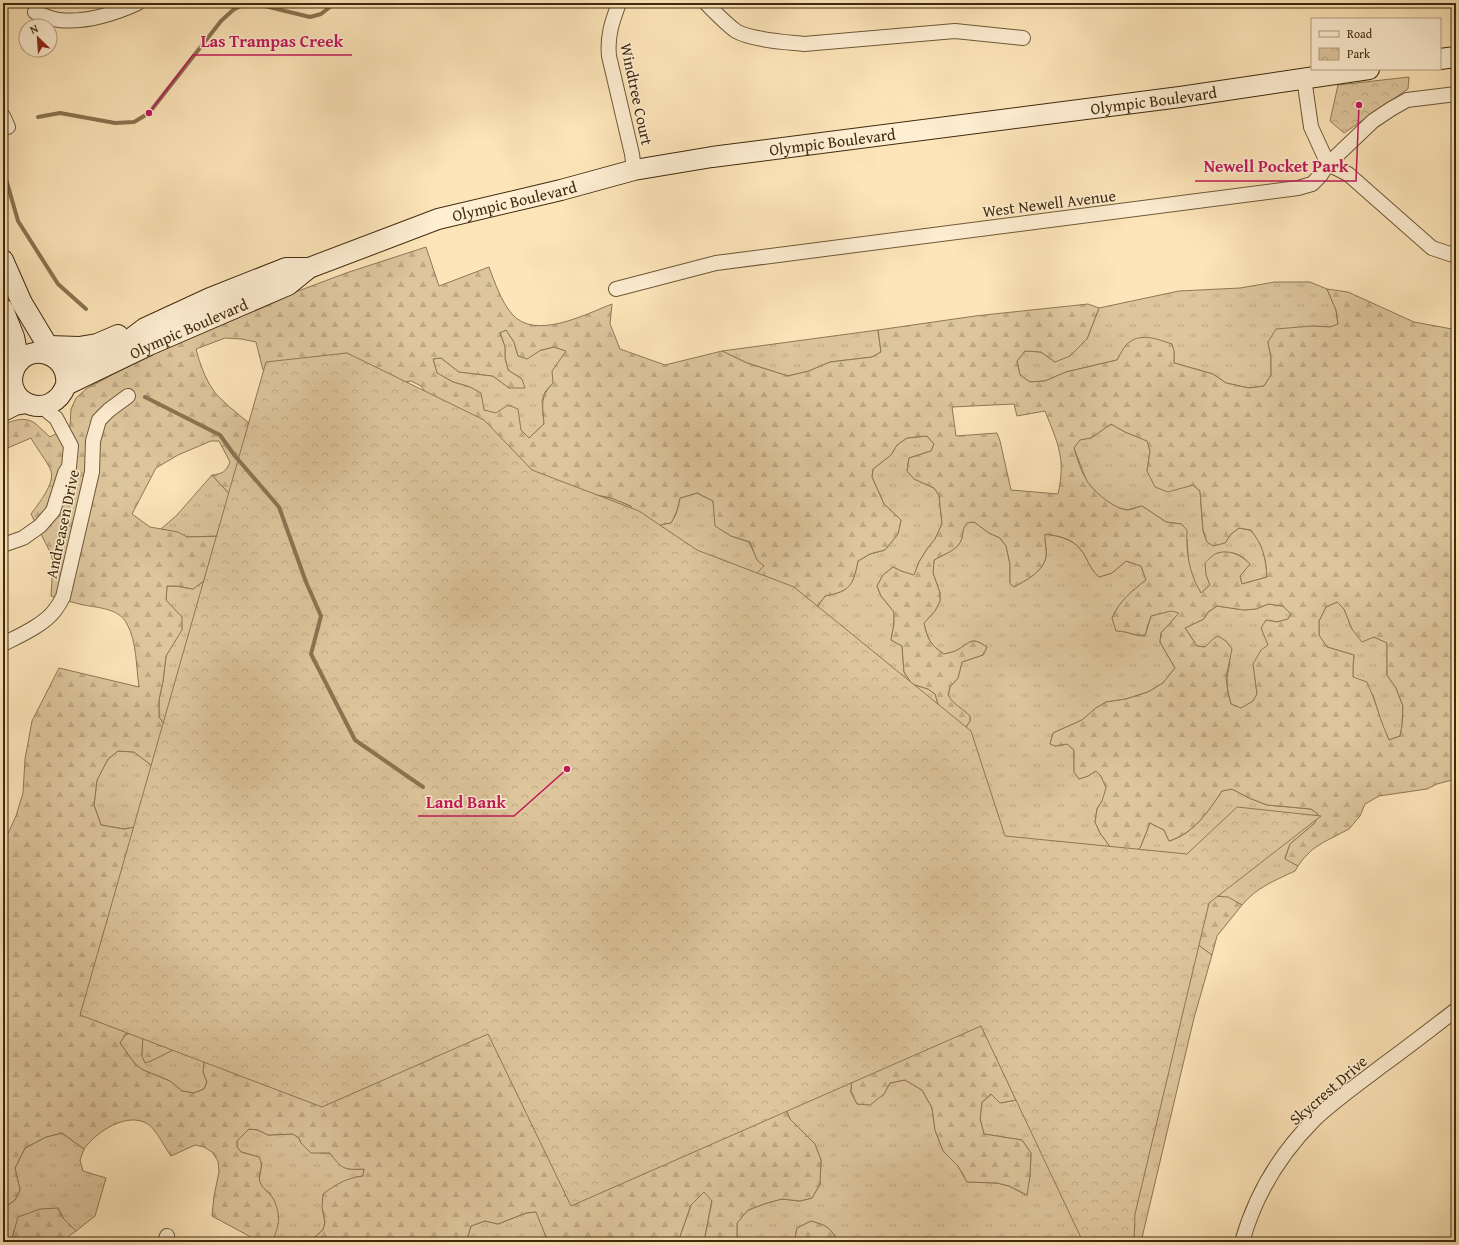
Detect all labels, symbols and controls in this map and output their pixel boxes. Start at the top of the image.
north arrow [18,18,58,58]
legend [1311,18,1441,70]
text: N [27,20,41,38]
text: Road [1347,25,1373,42]
callout: Las Trampas Creek [193,26,352,55]
text: Las Trampas Creek [201,28,344,53]
street label: Windtree Court [614,41,660,148]
text: Park [1347,45,1371,62]
street label: Olympic Boulevard [1089,80,1219,120]
street label: Olympic Boulevard [768,122,897,162]
callout: Newell Pocket Park [1195,152,1356,181]
text: Newell Pocket Park [1204,153,1349,178]
street label: Olympic Boulevard [450,174,580,227]
street label: West Newell Avenue [981,183,1117,223]
street label: Olympic Boulevard [125,292,252,365]
street label: Andreasen Drive [39,467,85,581]
callout: Land Bank [418,787,514,816]
text: Land Bank [426,789,506,814]
street label: Skycrest Drive [1284,1049,1372,1131]

